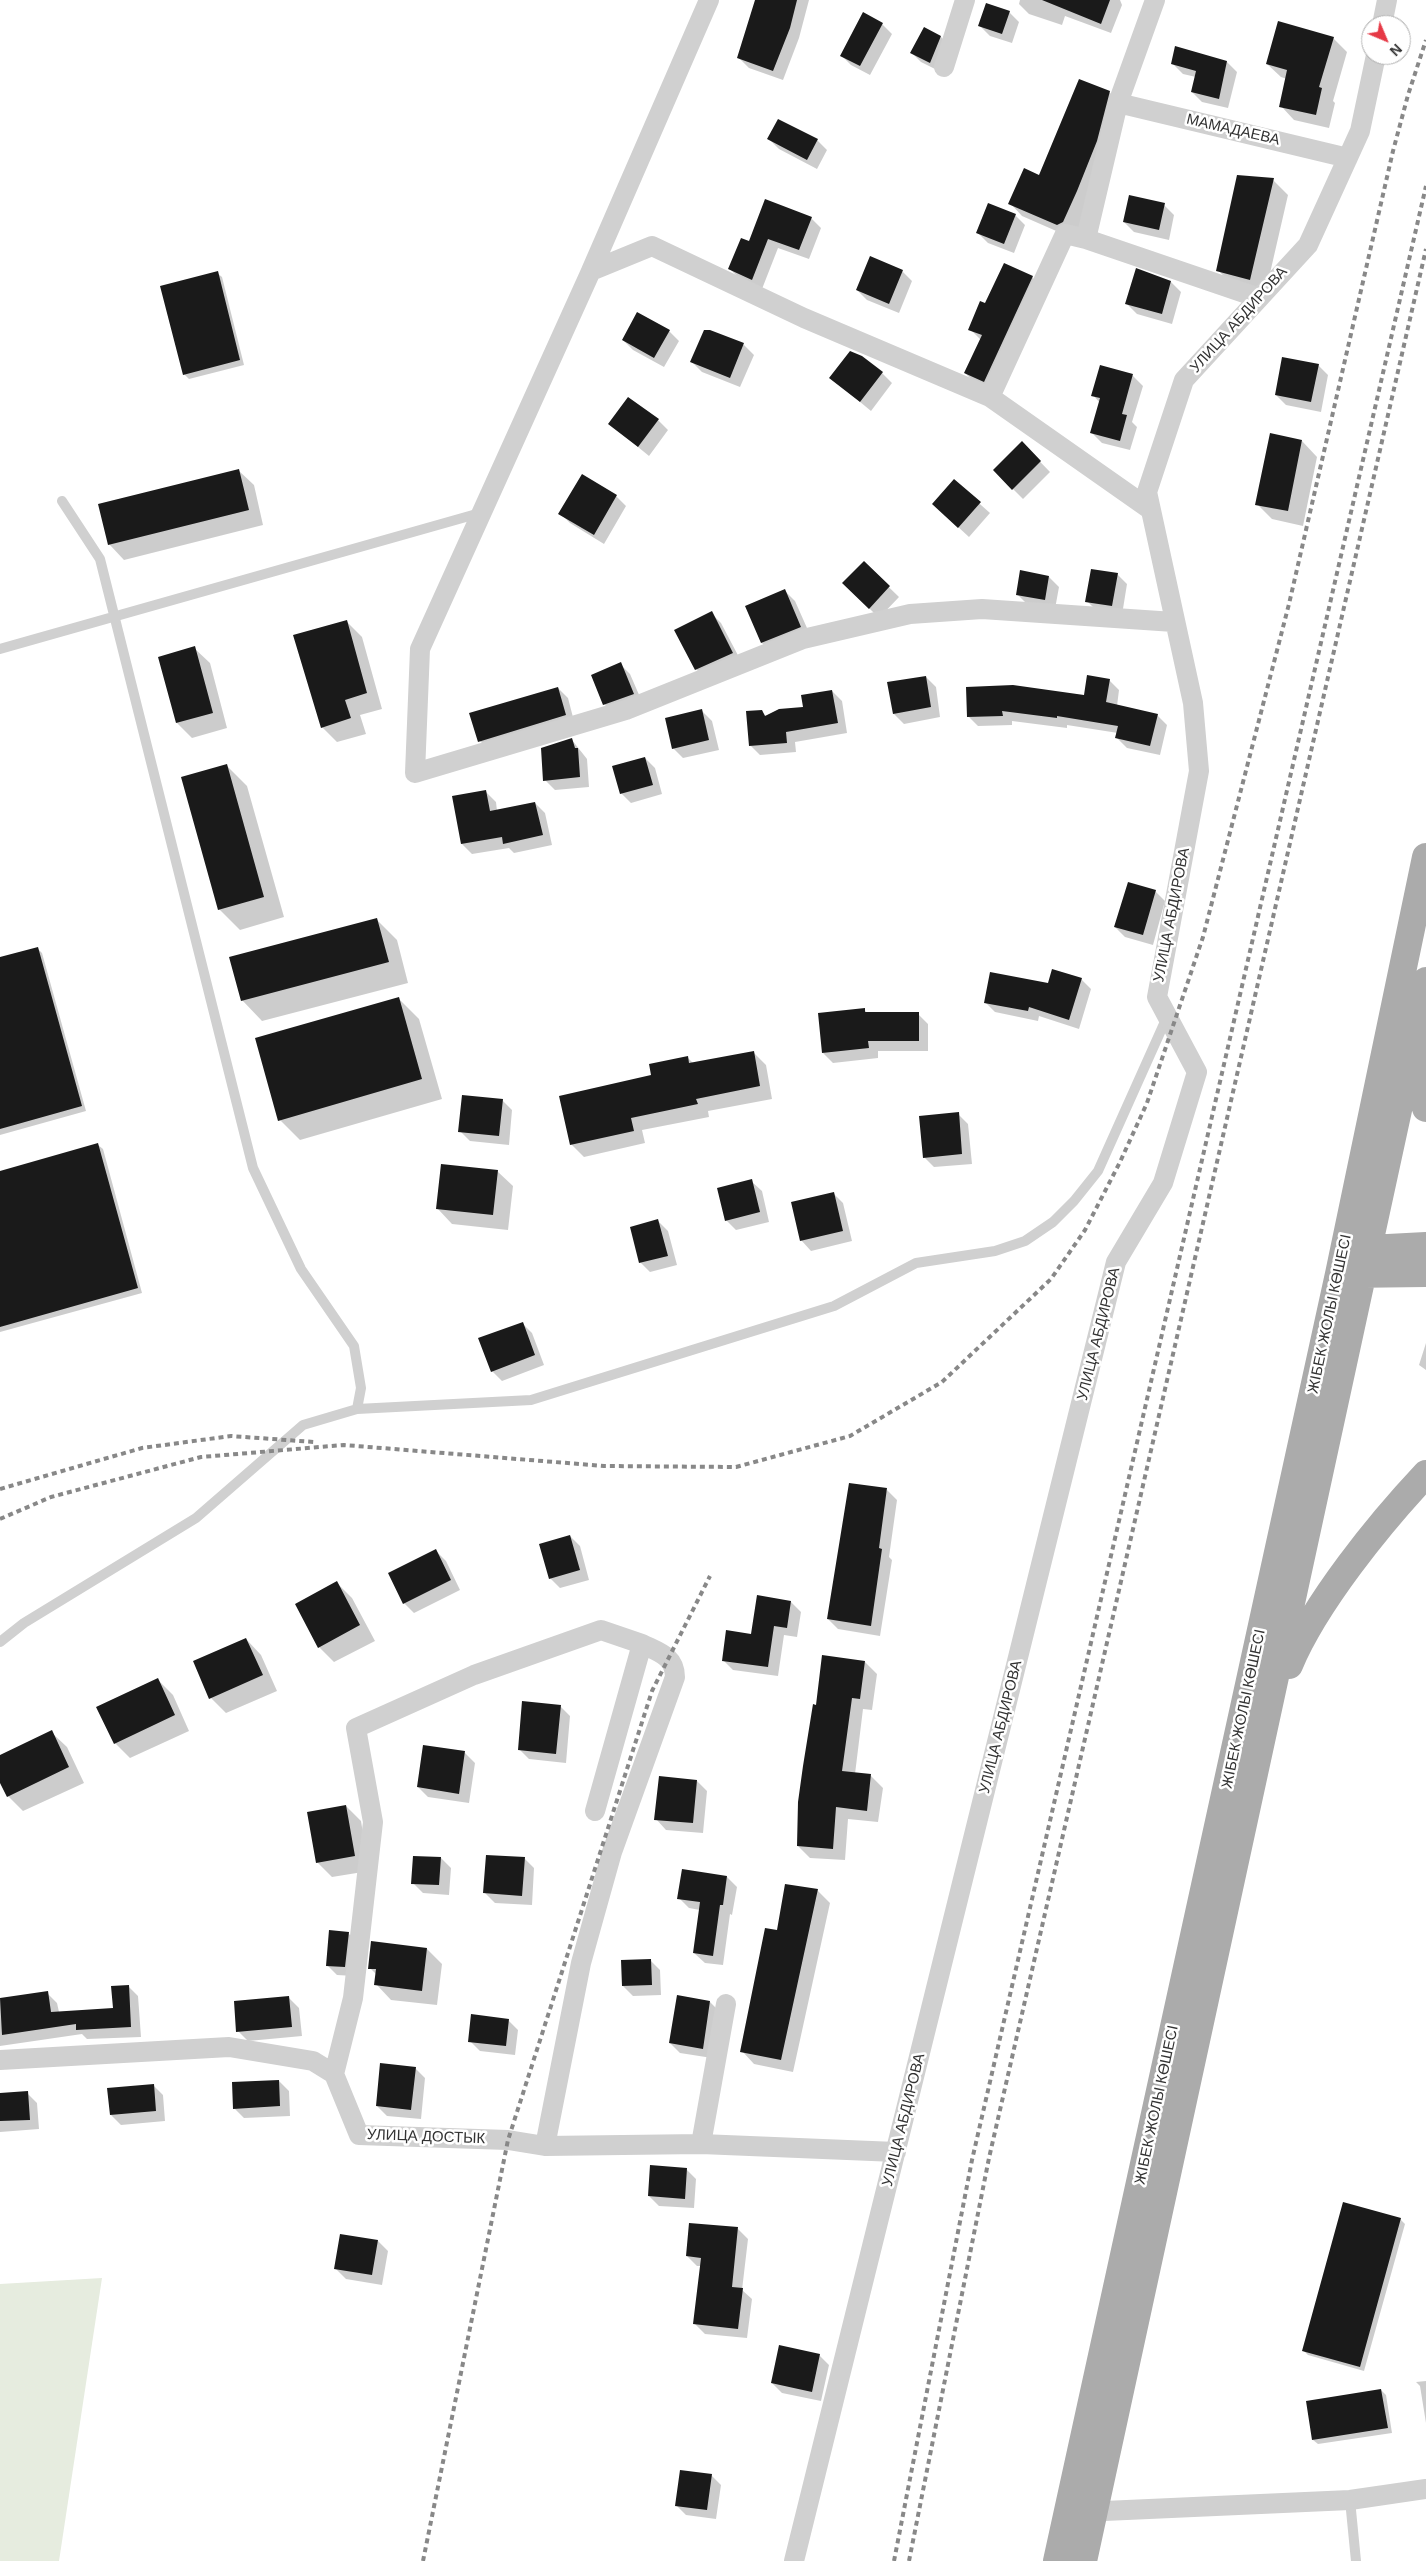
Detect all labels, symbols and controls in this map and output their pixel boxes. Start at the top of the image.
north arrow [1361,15,1411,65]
text: N [1387,41,1405,59]
street label: МАМАДАЕВА [1185,111,1281,149]
street label: УЛИЦА АБДИРОВА [1187,263,1291,377]
street label: УЛИЦА АБДИРОВА [1150,846,1194,984]
street label: ЖІБЕК ЖОЛЫ КӨШЕСІ [1304,1233,1356,1395]
street label: УЛИЦА АБДИРОВА [1074,1266,1124,1402]
street label: ЖІБЕК ЖОЛЫ КӨШЕСІ [1218,1628,1270,1790]
street label: УЛИЦА АБДИРОВА [976,1659,1026,1795]
street label: ЖІБЕК ЖОЛЫ КӨШЕСІ [1131,2024,1183,2186]
street label: УЛИЦА АБДИРОВА [879,2052,929,2188]
street label: УЛИЦА ДОСТЫК [367,2126,485,2148]

